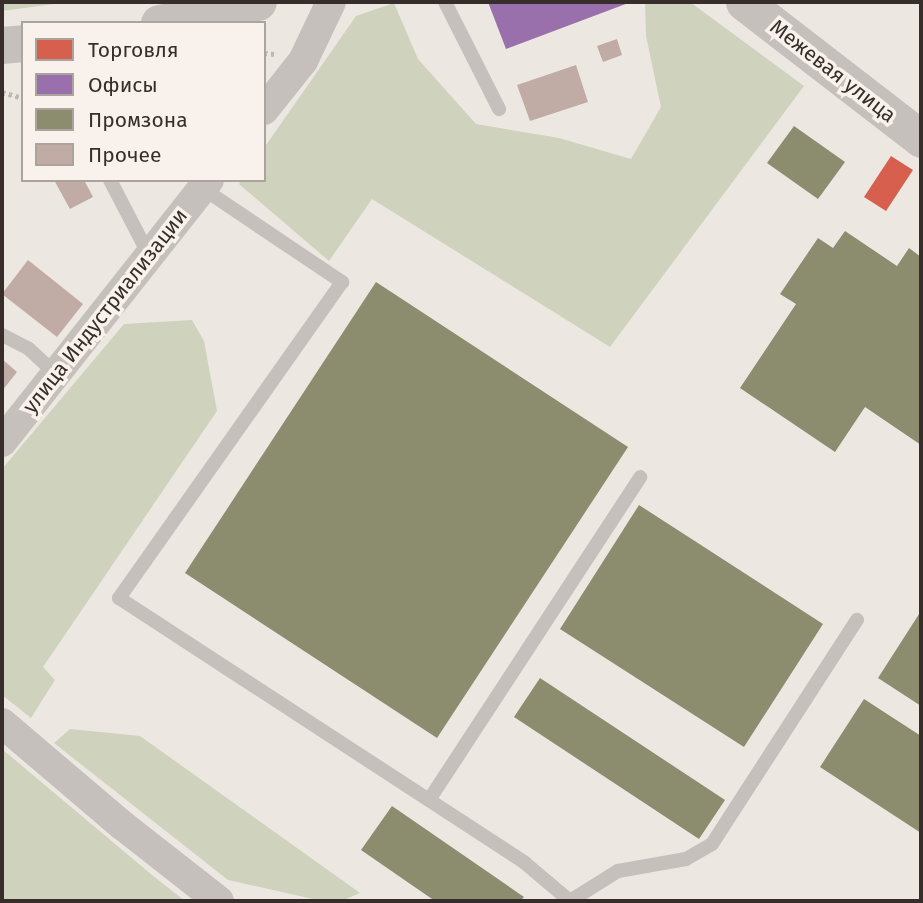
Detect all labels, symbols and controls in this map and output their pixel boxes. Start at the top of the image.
street label: Межевая улица [765,14,901,128]
legend [21,21,266,182]
text: Торговля [88,37,179,63]
text: Офисы [88,72,158,98]
text: Промзона [88,107,188,133]
text: Прочее [88,142,161,168]
street label: улица Индустриализации [17,204,193,418]

